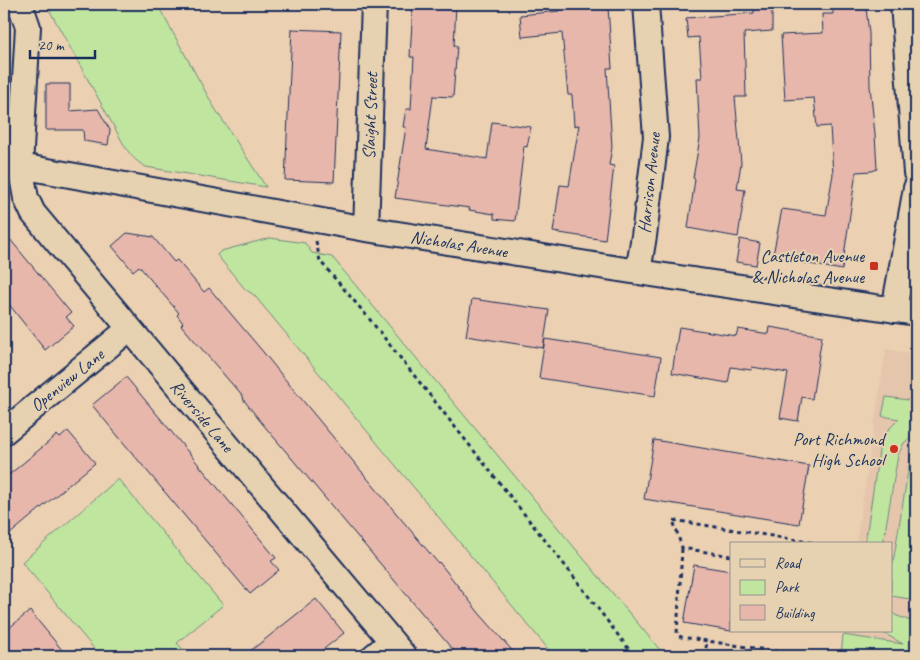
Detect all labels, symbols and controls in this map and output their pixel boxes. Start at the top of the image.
scale bar [30,28,95,60]
text: 20 m [38,36,65,55]
street label: Slaight Street [357,70,383,160]
street label: Harrison Avenue [633,131,665,234]
street label: Nicholas Avenue [409,225,510,263]
place label: Castleton Avenue & Nicholas Avenue [752,245,865,288]
marker: Castleton Avenue & Nicholas Avenue [868,260,880,272]
street label: Openview Lane [26,343,109,416]
street label: Riverside Lane [166,376,239,457]
place label: Port Richmond High School [793,428,887,471]
marker: Port Richmond High School [888,443,900,455]
legend [730,542,892,632]
text: Road [775,554,802,573]
text: Park [775,578,800,597]
text: Building [775,604,815,623]

